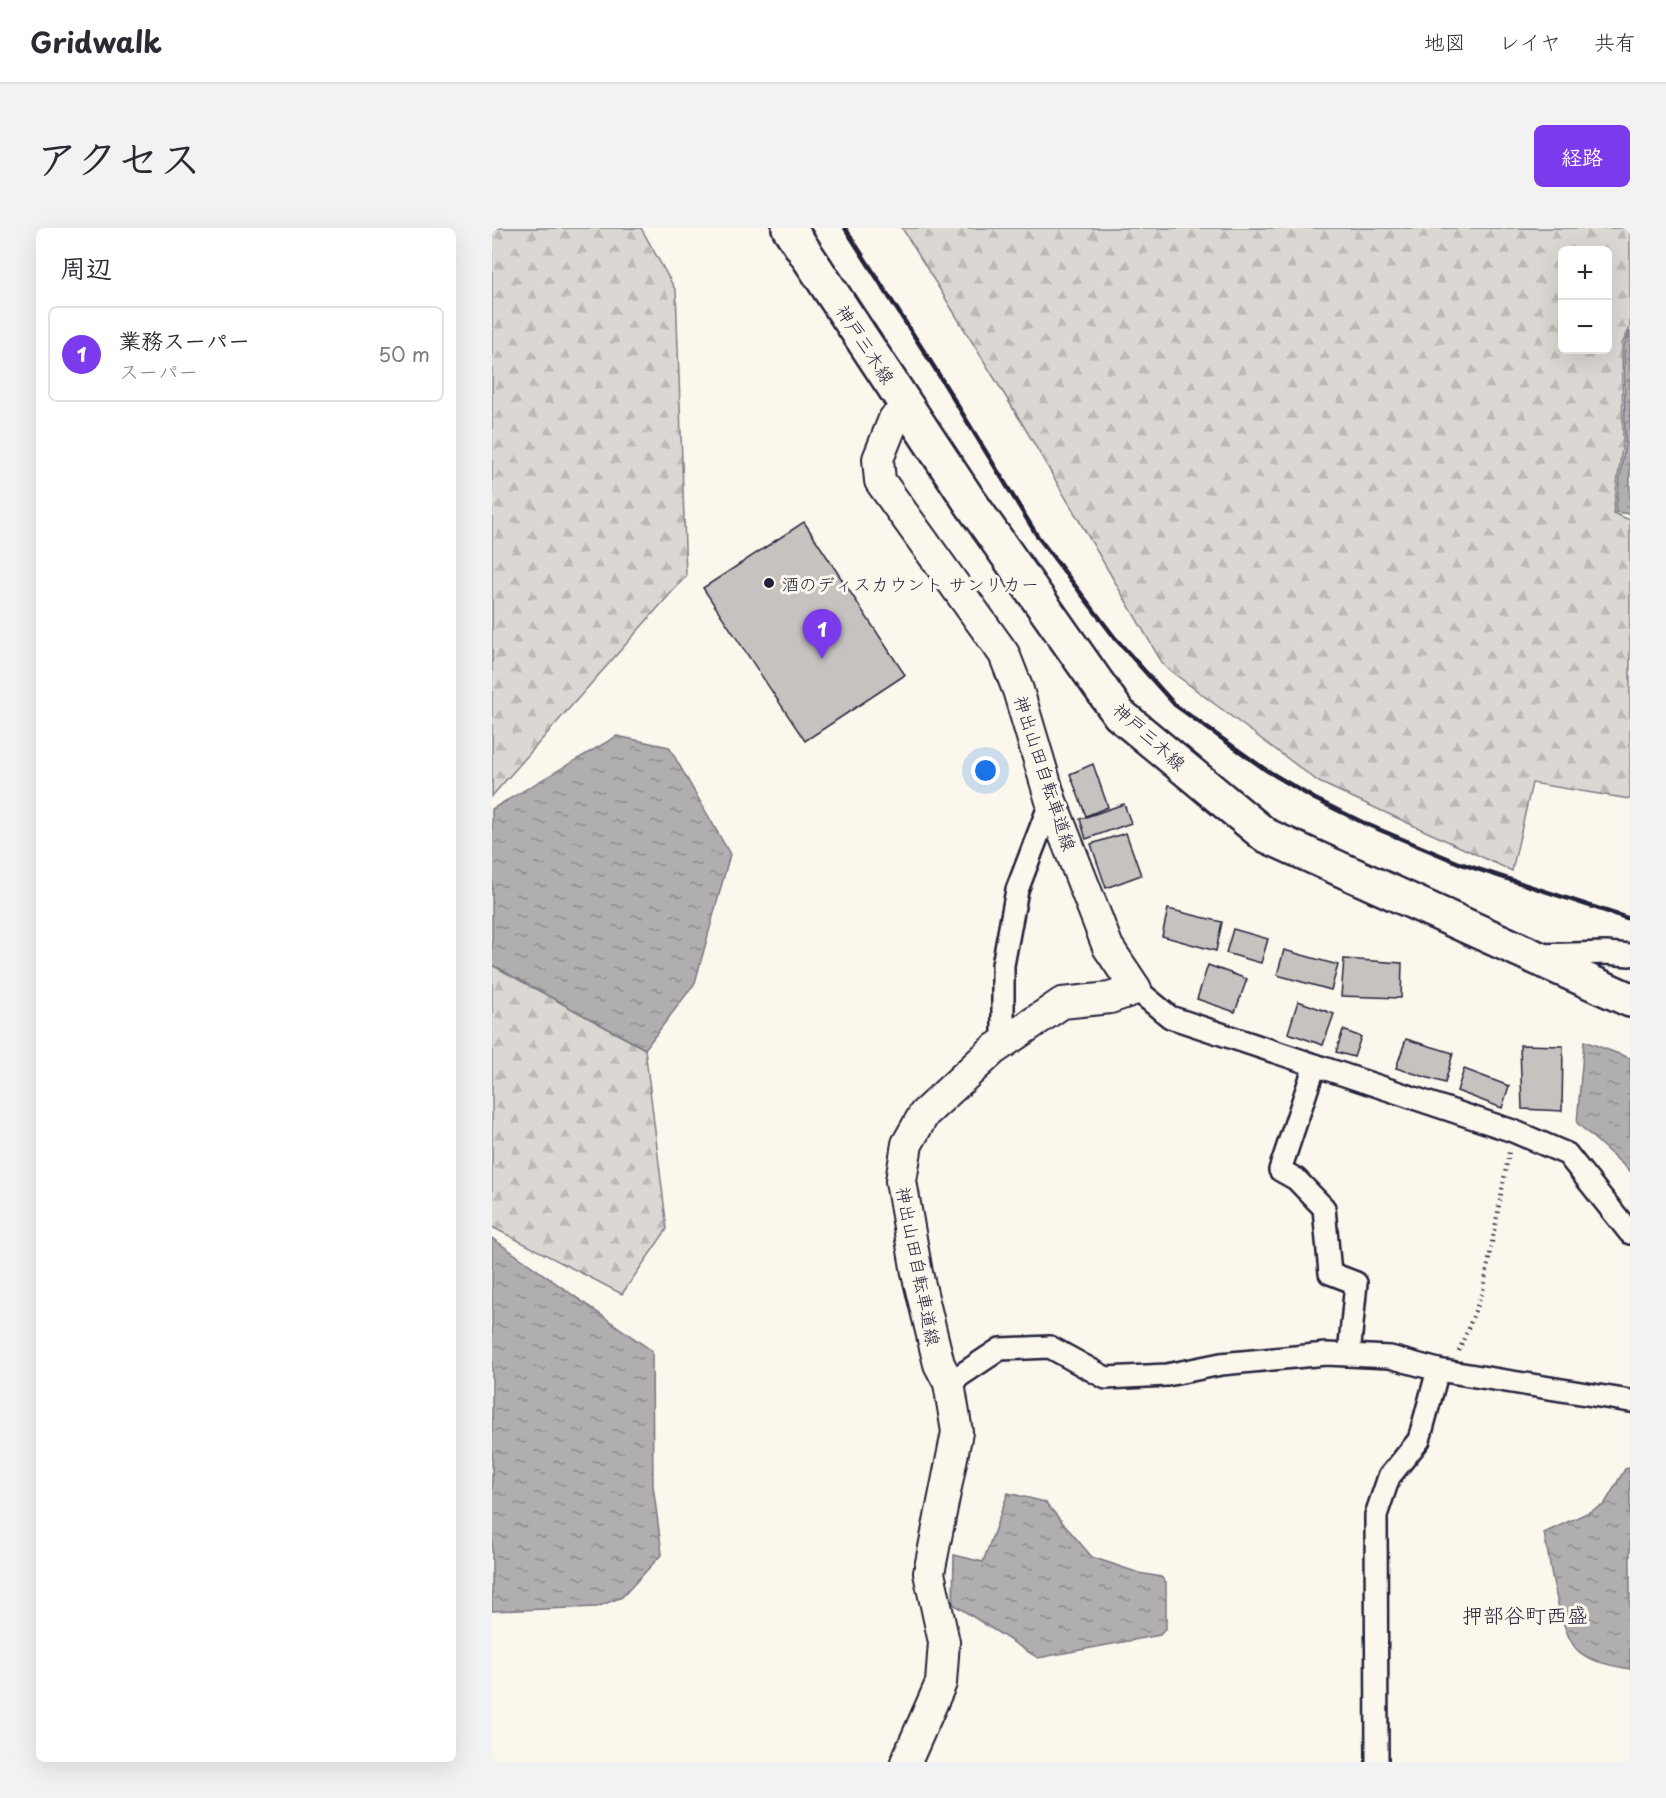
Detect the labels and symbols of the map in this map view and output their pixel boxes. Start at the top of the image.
street label: 神戸三木線 [830,299,902,389]
place label: 酒のディスカウント サンリカー [781,570,1039,597]
marker: 酒のディスカウント サンリカー [762,576,776,590]
pin: 1 [802,610,842,659]
street label: 神出山田自転車道線 [1008,692,1084,854]
street label: 神戸三木線 [1108,696,1192,776]
your location [971,756,1000,785]
street label: 神出山田自転車道線 [890,1184,948,1348]
district label: 押部谷町西盛 [1462,1598,1588,1630]

